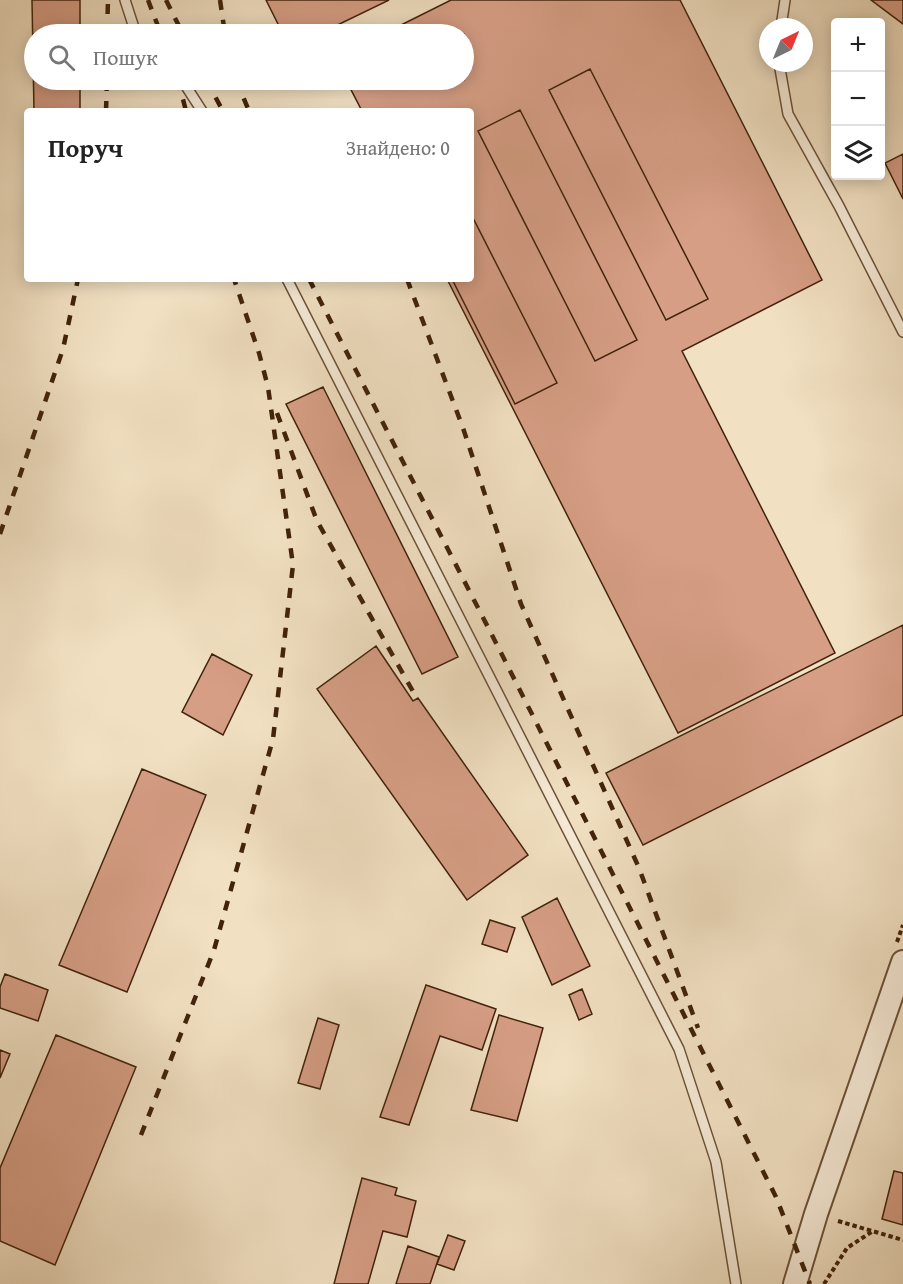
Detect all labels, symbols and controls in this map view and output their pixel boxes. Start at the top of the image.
north arrow [759,18,813,72]
map controls [831,18,885,180]
button: + [831,18,885,72]
search box [24,24,474,90]
icon: search [45,41,78,74]
text: Пошук [93,41,158,73]
button: − [831,72,885,126]
button: layers [831,126,885,180]
text: Поруч [48,128,123,167]
text: Знайдено: 0 [346,133,450,162]

